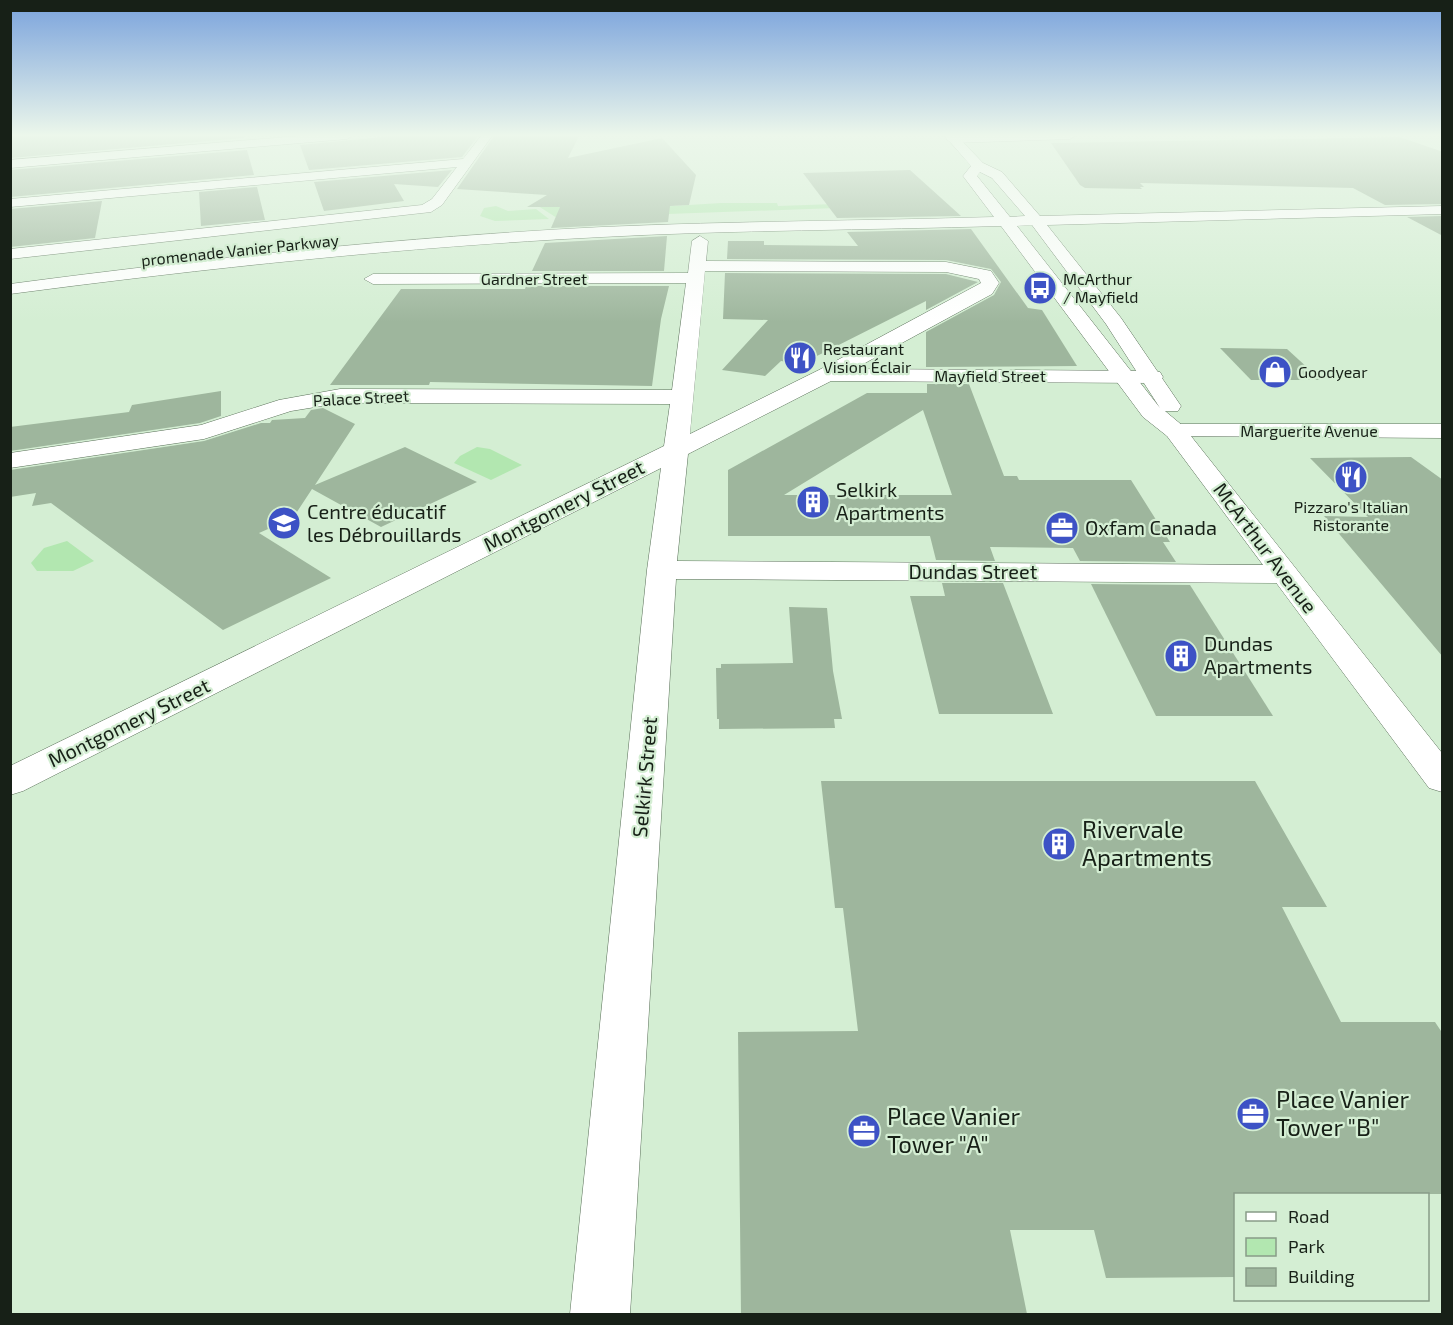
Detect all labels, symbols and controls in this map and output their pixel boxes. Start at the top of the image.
street label: promenade Vanier Parkway [140,230,340,269]
street label: Gardner Street [481,269,587,288]
place label: McArthur / Mayfield [1063,269,1138,306]
bus stop icon: McArthur / Mayfield [1022,270,1058,306]
place label: Restaurant Vision Éclair [823,339,912,376]
restaurant icon: Restaurant Vision Éclair [782,340,818,376]
shop icon: Goodyear [1257,354,1293,390]
place label: Goodyear [1298,362,1368,381]
street label: Mayfield Street [934,366,1046,385]
street label: Palace Street [313,386,409,410]
street label: Marguerite Avenue [1240,421,1378,440]
street label: Montgomery Street [479,454,648,556]
restaurant icon: Pizzaro's Italian Ristorante [1333,459,1369,495]
place label: Selkirk Apartments [836,477,944,524]
street label: McArthur Avenue [1209,477,1323,617]
building icon: Selkirk Apartments [795,484,831,520]
place label: Pizzaro's Italian Ristorante [1294,497,1408,534]
place label: Centre éducatif les Débrouillards [307,499,462,546]
school or university icon: Centre éducatif les Débrouillards [266,505,302,541]
office icon: Oxfam Canada [1044,510,1080,546]
place label: Oxfam Canada [1085,515,1217,539]
street label: Dundas Street [909,559,1038,583]
place label: Dundas Apartments [1204,631,1312,678]
building icon: Dundas Apartments [1163,638,1199,674]
street label: Montgomery Street [44,672,214,772]
street label: Selkirk Street [627,715,661,838]
place label: Rivervale Apartments [1082,814,1212,871]
building icon: Rivervale Apartments [1041,826,1077,862]
place label: Place Vanier Tower "B" [1276,1084,1410,1141]
office icon: Place Vanier Tower "B" [1235,1096,1271,1132]
place label: Place Vanier Tower "A" [887,1101,1021,1158]
office icon: Place Vanier Tower "A" [846,1113,882,1149]
legend [1234,1193,1429,1301]
text: Road [1288,1205,1329,1227]
text: Park [1288,1235,1325,1257]
text: Building [1288,1265,1355,1287]

